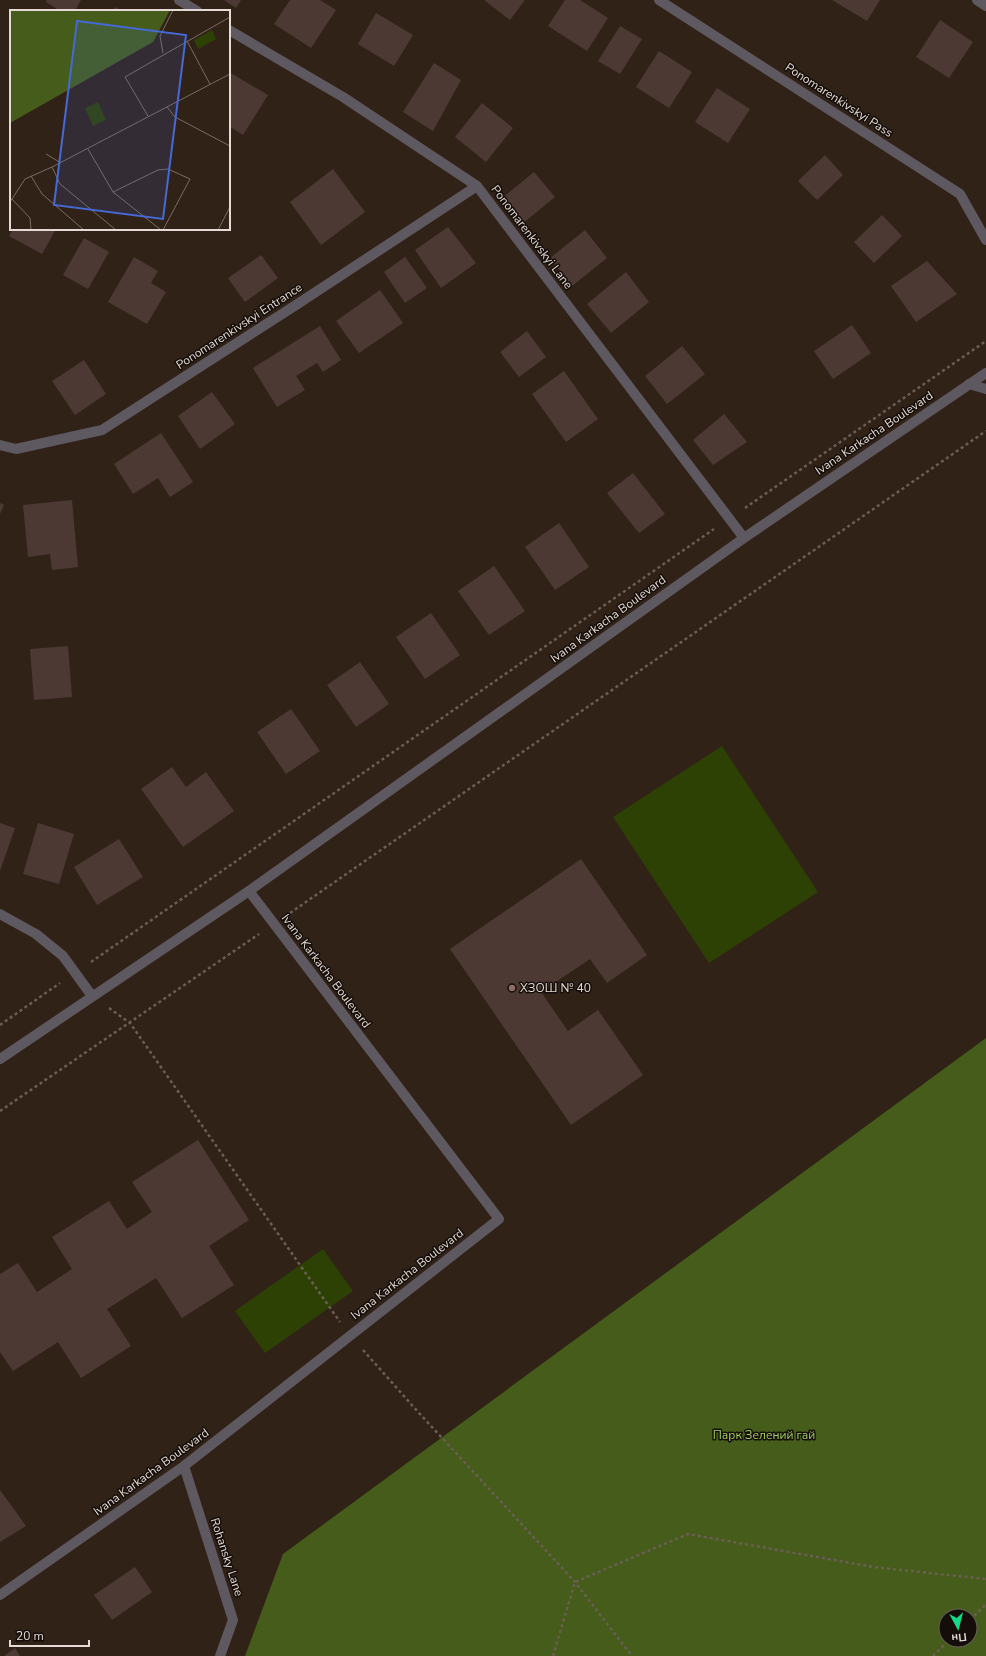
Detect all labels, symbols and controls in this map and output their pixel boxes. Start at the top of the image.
inset map [10,10,230,230]
street label: Ponomarenkivskyi Pass [782,59,896,141]
street label: Ponomarenkivskyi Lane [488,182,576,292]
street label: Ponomarenkivskyi Entrance [173,279,305,373]
street label: Ivana Karkacha Boulevard [812,388,936,478]
street label: Ivana Karkacha Boulevard [547,572,669,666]
street label: Ivana Karkacha Boulevard [278,911,374,1031]
place label: ХЗОШ № 40 [520,980,591,996]
marker: ХЗОШ № 40 [507,983,517,993]
street label: Ivana Karkacha Boulevard [347,1225,467,1323]
street label: Ivana Karkacha Boulevard [90,1425,212,1519]
park label: Парк Зелений гай [713,1427,815,1443]
street label: Rohansky Lane [207,1516,247,1598]
north arrow [938,1608,978,1648]
scale bar [10,1622,89,1648]
text: 20 m [16,1628,44,1644]
text: Пн [951,1629,968,1646]

